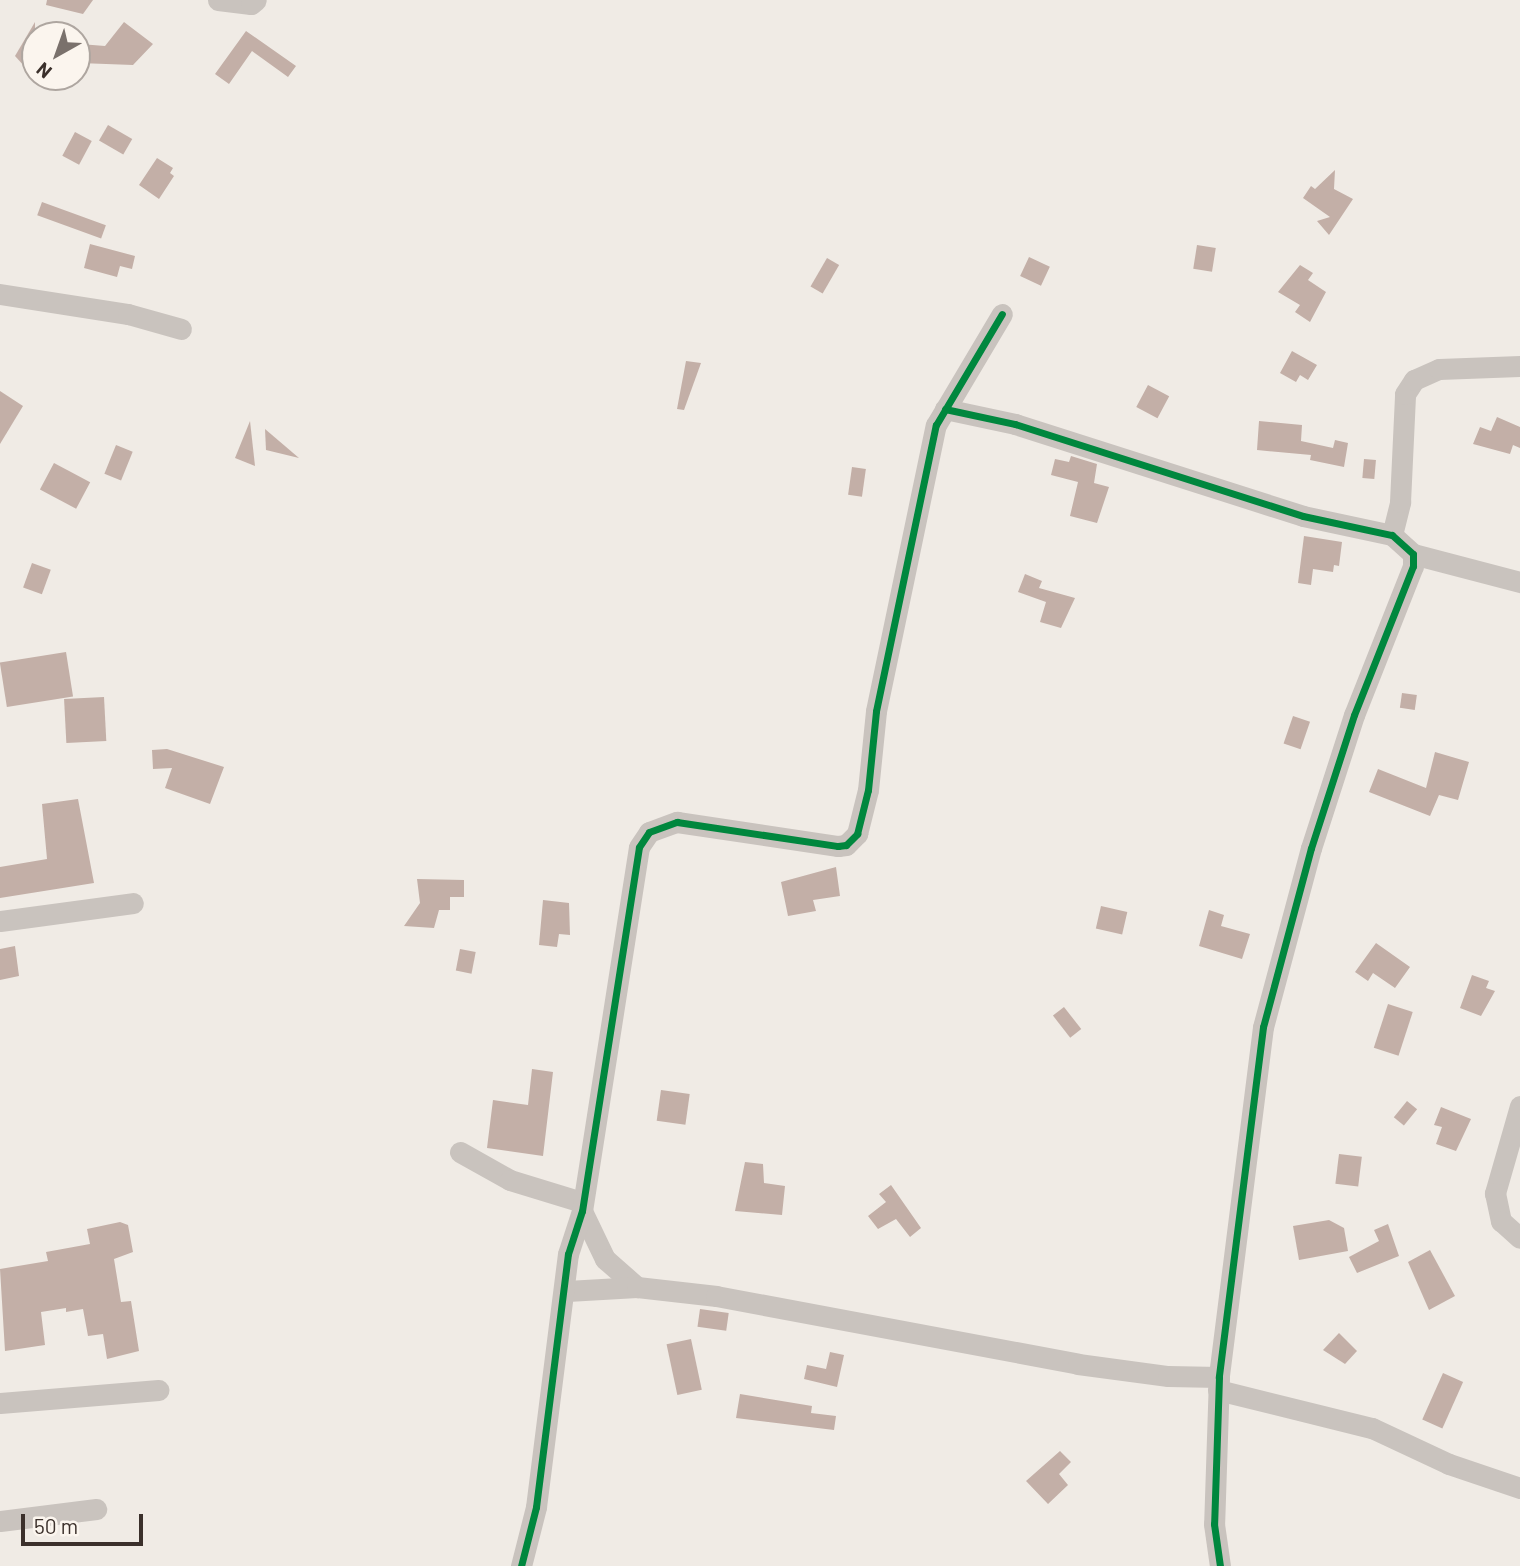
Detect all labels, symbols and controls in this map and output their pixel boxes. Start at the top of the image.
north arrow [21,21,91,91]
text: N [31,58,56,84]
scale bar [24,1500,147,1544]
text: 50 m [34,1513,78,1538]

